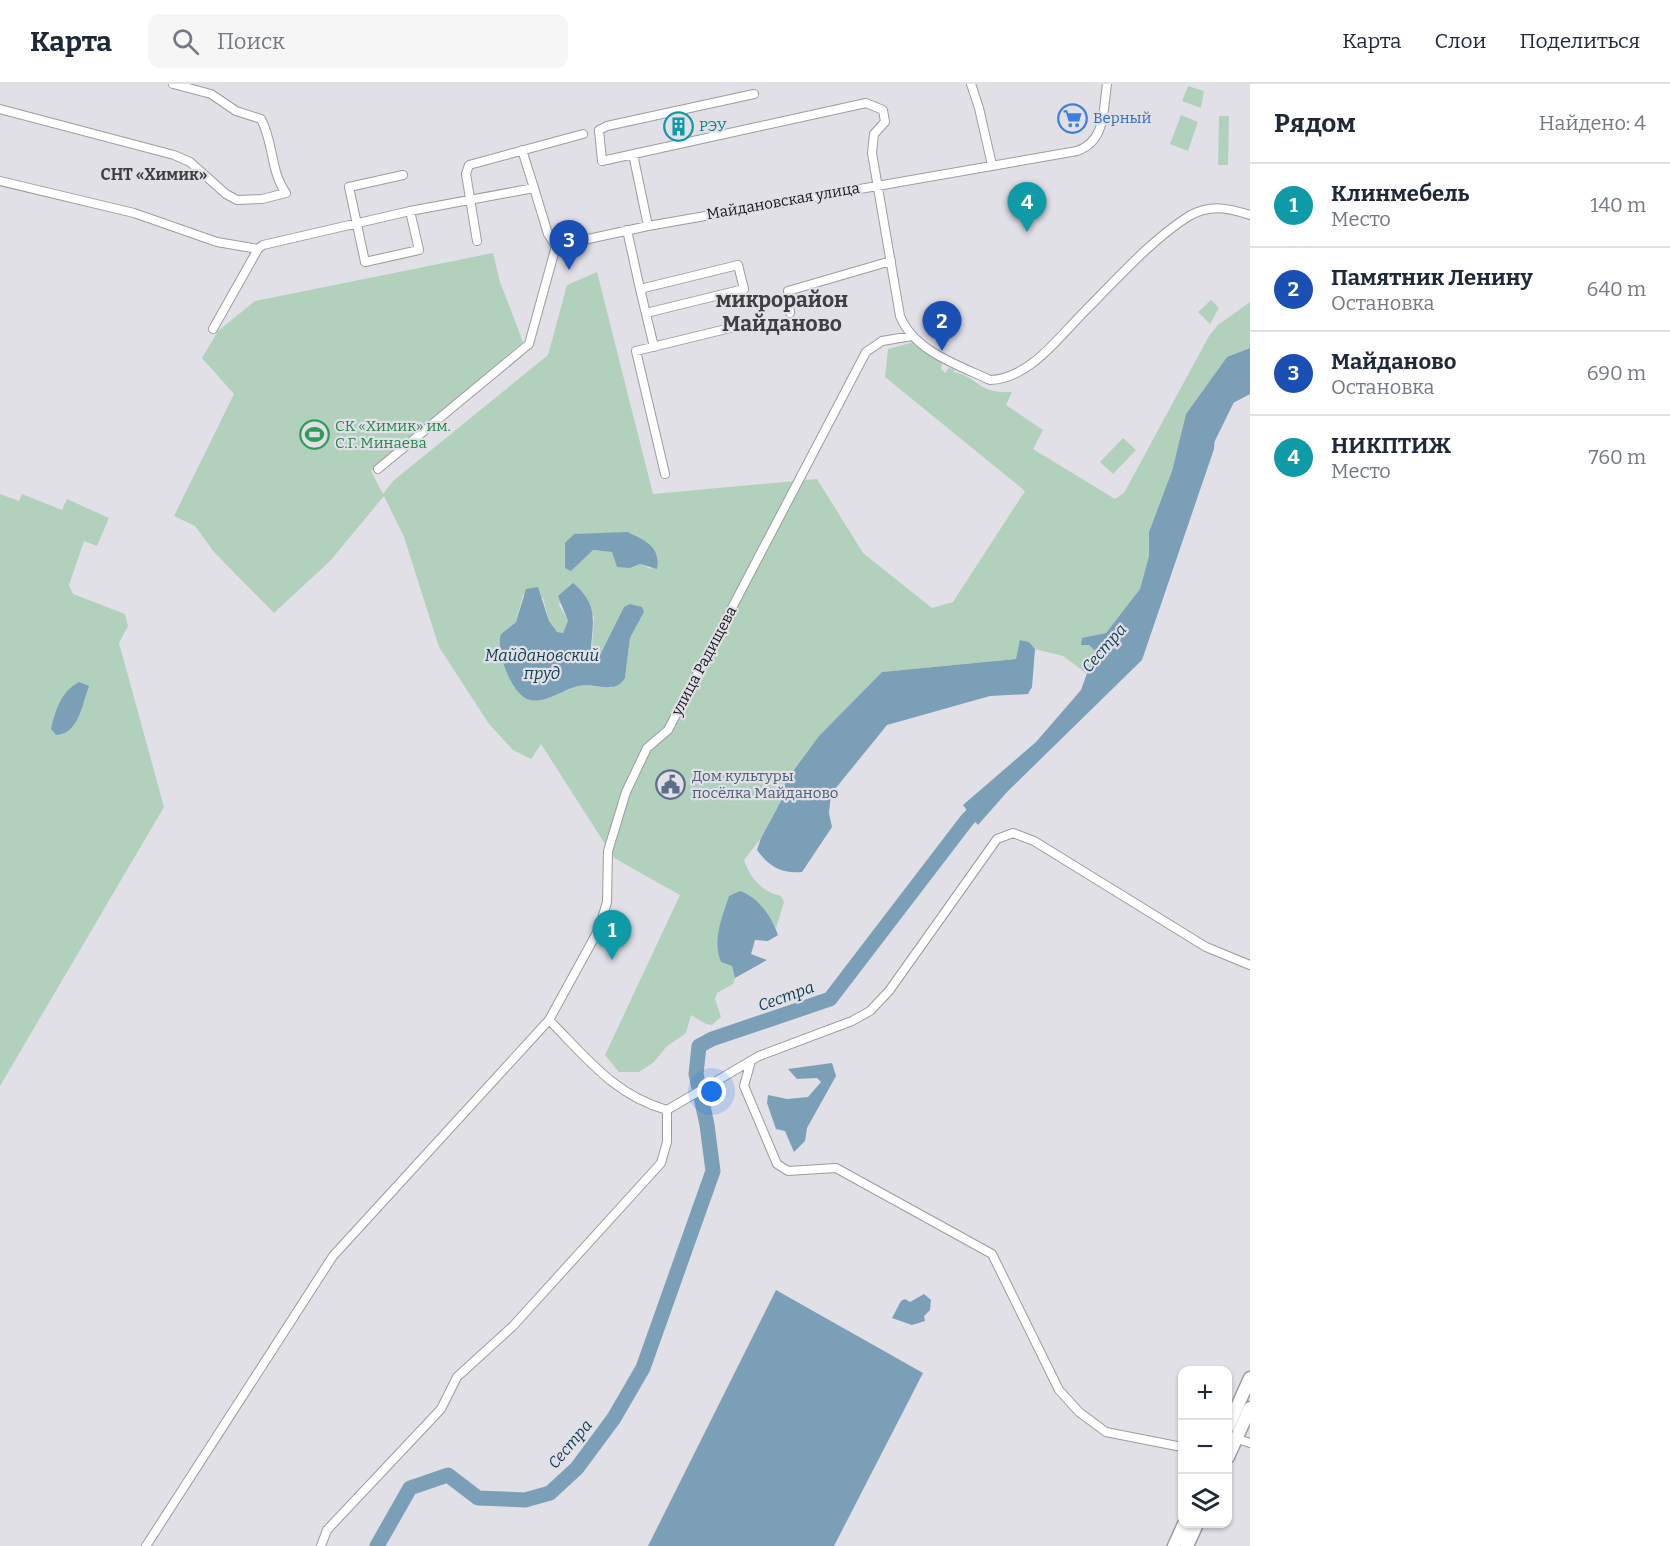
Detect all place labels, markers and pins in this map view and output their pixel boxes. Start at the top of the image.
supermarket icon: Верный [1056,102,1088,134]
place label: Верный [1093,109,1152,127]
building icon: РЭУ [662,110,694,142]
place label: РЭУ [699,117,728,135]
pin: 4 [1008,182,1046,232]
pin: 3 [550,220,588,270]
pin: 2 [922,302,962,351]
place label: СК «Химик» им. С.Г. Минаева [335,417,451,452]
sports icon: СК «Химик» им. С.Г. Минаева [298,419,330,451]
place label: Дом культуры посёлка Майданово [692,767,839,802]
public building icon: Дом культуры посёлка Майданово [655,769,687,801]
pin: 1 [592,910,632,960]

